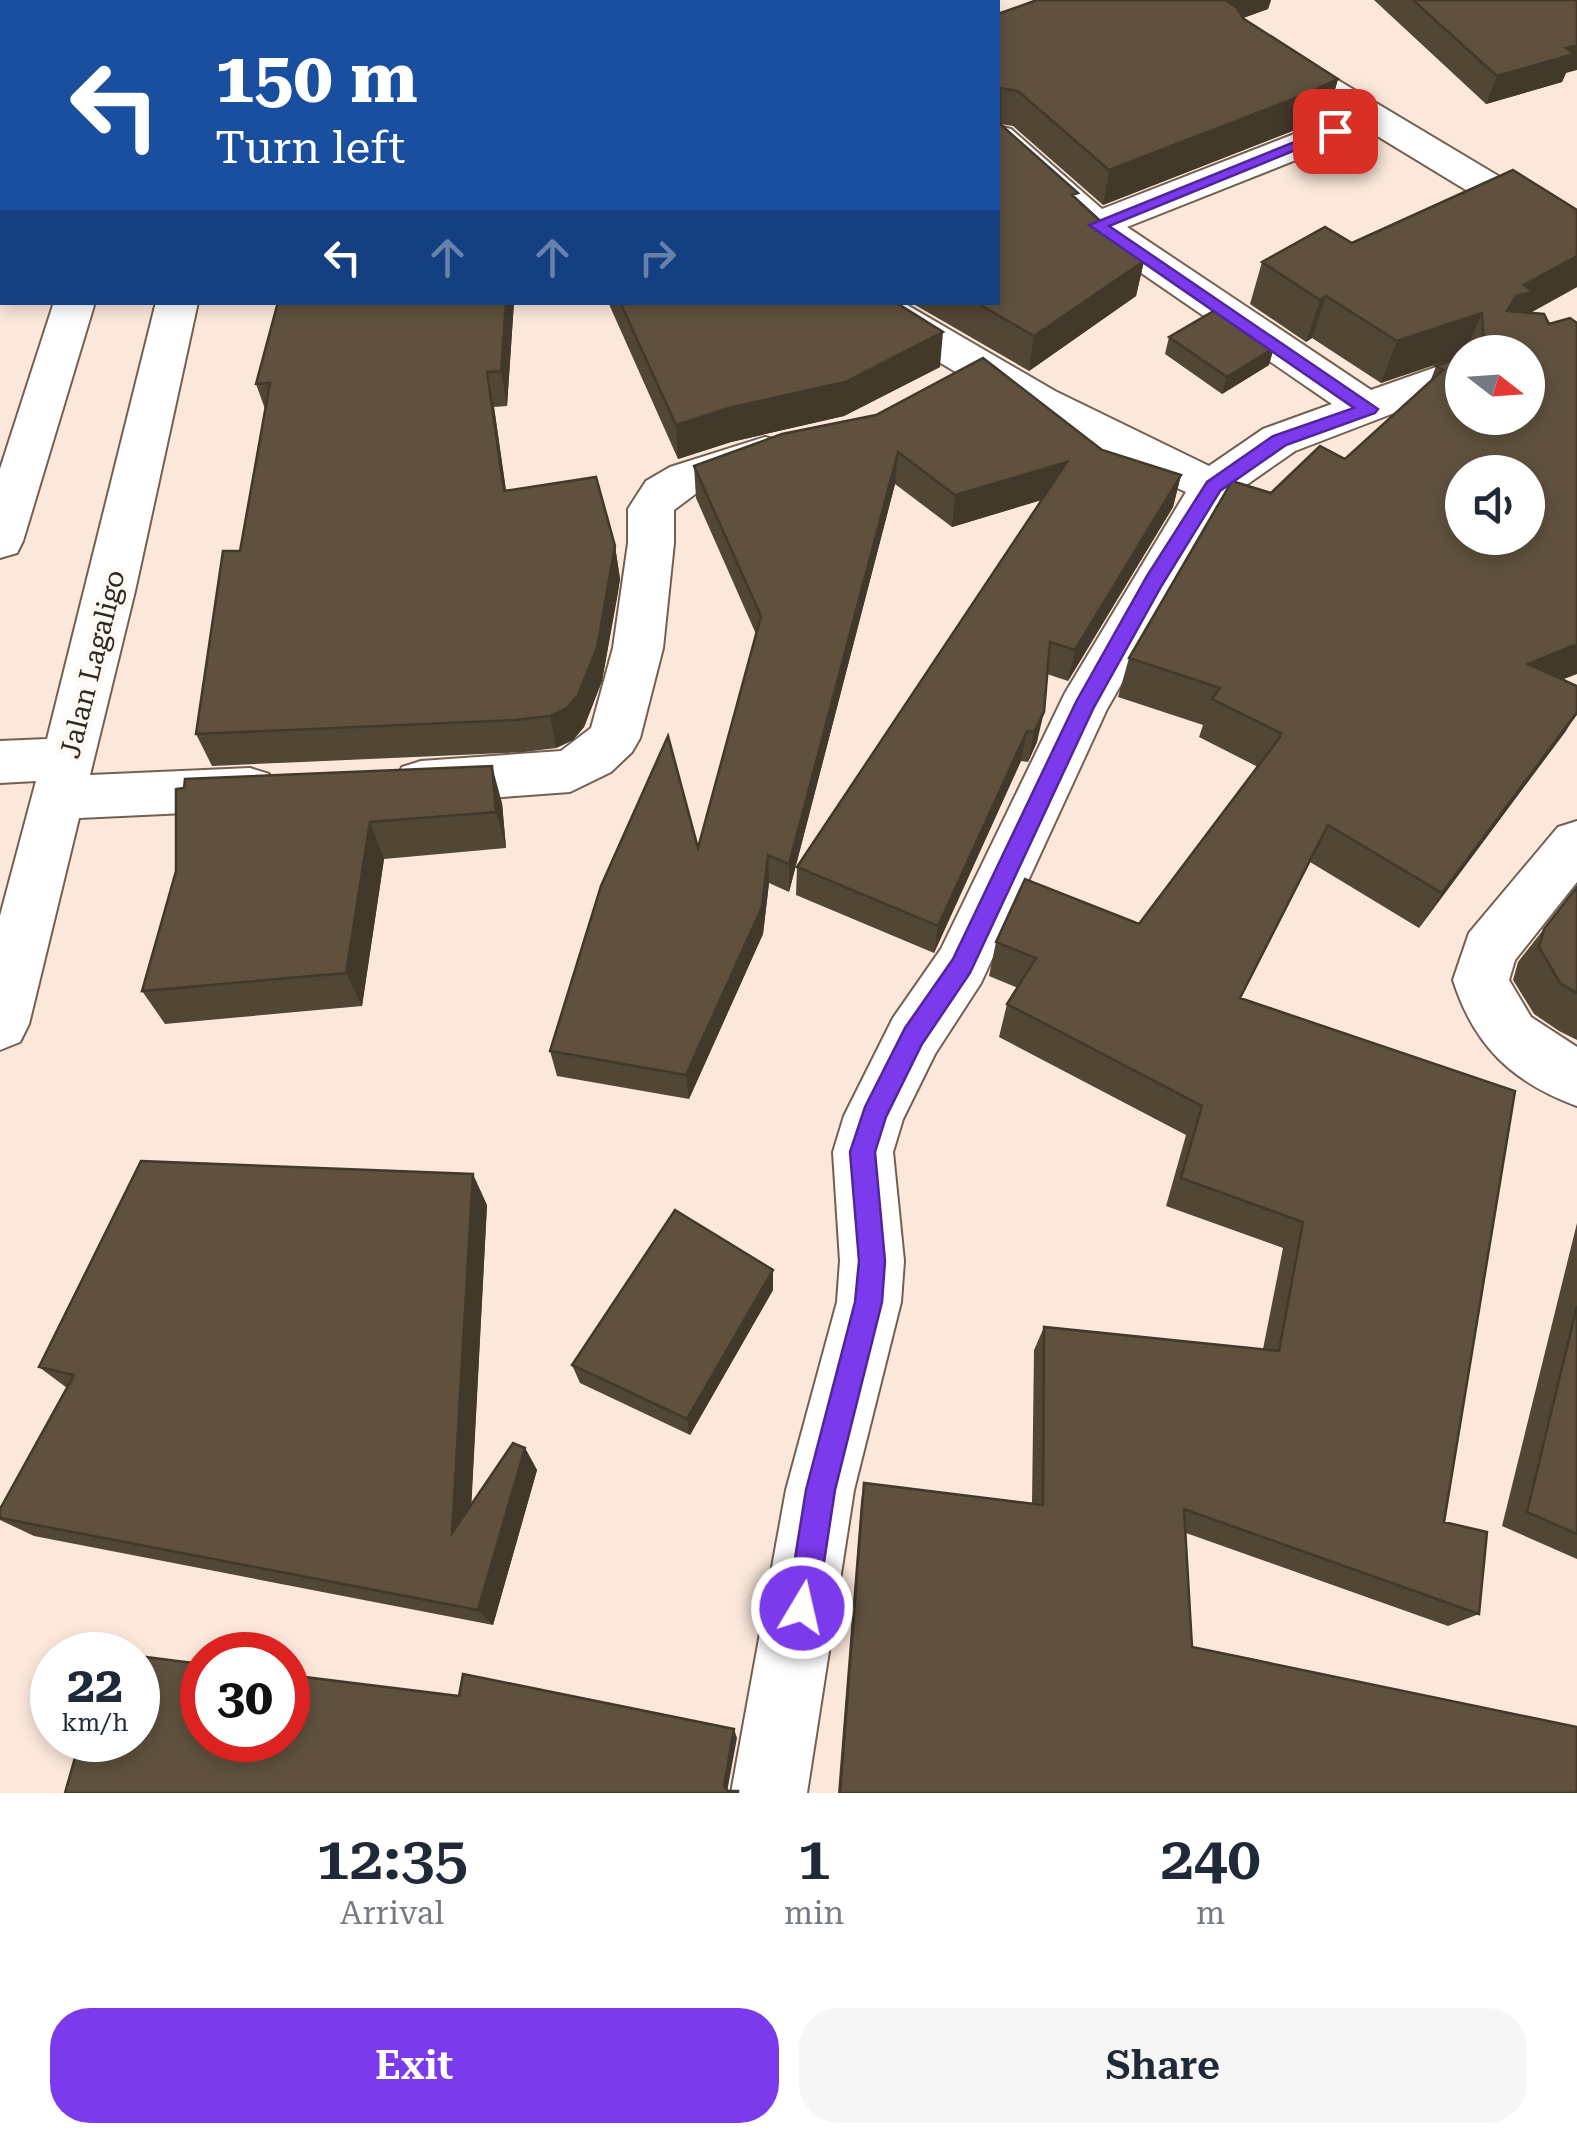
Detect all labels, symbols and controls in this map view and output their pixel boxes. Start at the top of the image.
text: 150 m [215,37,418,119]
icon: left [50,40,180,170]
pin [1293,89,1378,174]
icon: arrive [1308,104,1363,159]
text: Turn left [215,121,405,174]
icon: left [315,230,370,285]
icon: ahead [420,230,475,285]
icon: ahead [525,230,580,285]
icon: right [630,230,685,285]
north arrow [1445,335,1545,435]
map controls [1445,335,1545,555]
button: sound [1445,455,1545,555]
street label: Jalan Lagaligo [53,567,132,762]
position arrow [750,1556,854,1660]
speed limit sign: 30 [180,1632,310,1762]
text: 22 [67,1656,123,1714]
text: km/h [62,1708,128,1737]
text: 12:35 [316,1823,468,1894]
text: 1 [797,1823,831,1894]
text: 240 [1160,1823,1261,1894]
text: Arrival [340,1894,444,1932]
text: min [784,1894,844,1932]
text: m [1196,1894,1225,1932]
button: Exit [50,2008,779,2123]
button: Share [799,2008,1527,2123]

